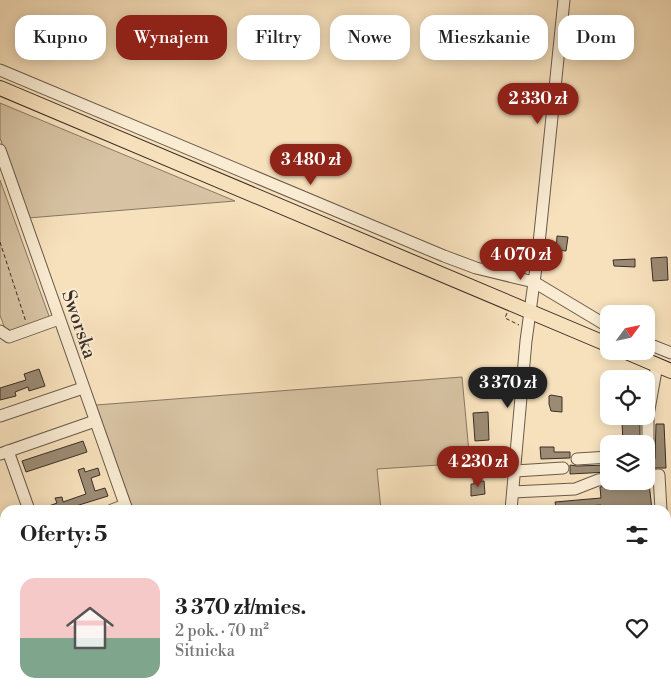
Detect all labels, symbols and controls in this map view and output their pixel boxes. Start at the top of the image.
chip: Kupno [15,15,106,60]
chip: Wynajem [116,15,227,60]
chip: Filtry [237,15,320,60]
chip: Nowe [330,15,410,60]
chip: Mieszkanie [420,15,548,60]
chip: Dom [558,15,634,60]
pin: 2 330 zł [486,82,590,125]
text: 2 330 zł [509,89,567,109]
pin: 3 480 zł [259,144,363,186]
text: 3 480 zł [281,150,341,170]
pin: 4 070 zł [469,238,573,281]
text: 4 070 zł [491,245,551,265]
street label: Sworska [56,287,102,362]
north arrow [600,305,655,360]
map controls [600,305,655,490]
pin: 3 370 zł [456,366,560,409]
button: locate [600,370,655,425]
text: 3 370 zł [479,373,537,393]
button: layers [600,435,655,490]
pin: 4 230 zł [426,446,530,488]
text: 4 230 zł [448,452,508,472]
icon: filters [623,521,651,549]
text: Oferty: 5 [20,522,107,548]
text: 3 370 zł/mies. [175,595,306,621]
icon: home [60,598,120,658]
icon: heart [623,614,651,642]
text: 2 pok. · 70 m² [175,621,269,641]
text: Sitnicka [175,641,235,661]

